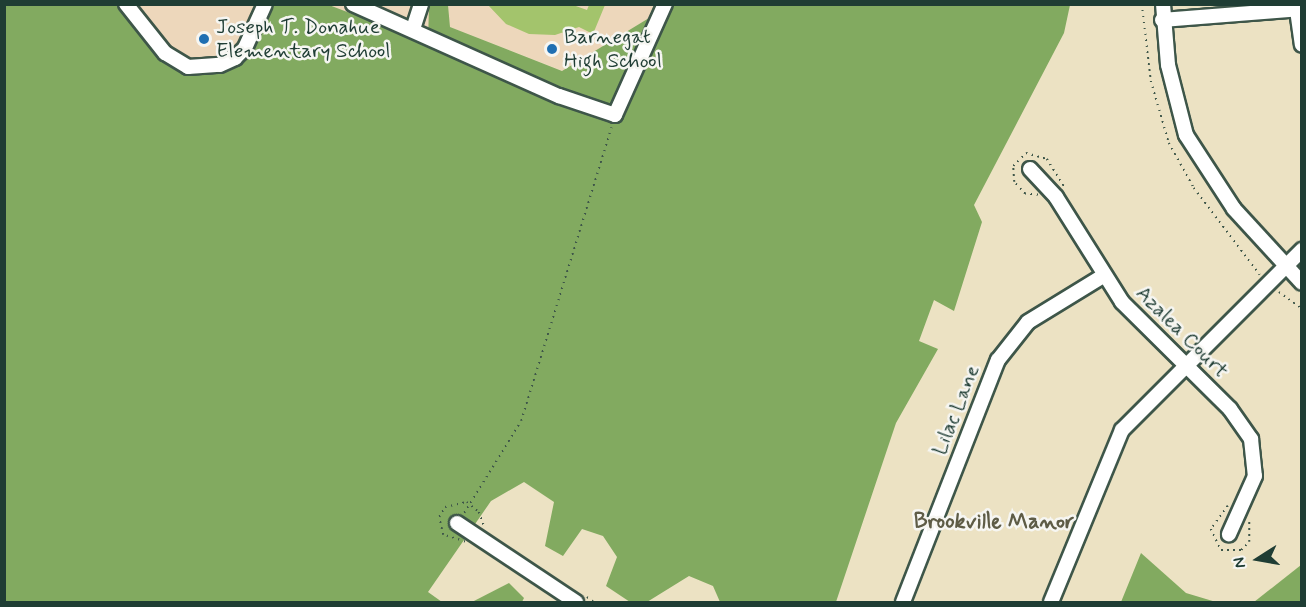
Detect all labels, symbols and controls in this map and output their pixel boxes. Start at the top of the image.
place label: Joseph T. Donahue Elementary School [216,14,391,64]
place label: Barnegat High School [564,24,662,74]
marker: Joseph T. Donahue Elementary School [197,32,211,46]
marker: Barnegat High School [545,42,559,56]
street label: Azalea Court [1132,282,1232,382]
street label: Lilac Lane [927,363,985,457]
district label: Brookville Manor [916,510,1072,536]
north arrow [1228,529,1288,589]
text: N [1229,555,1251,570]

